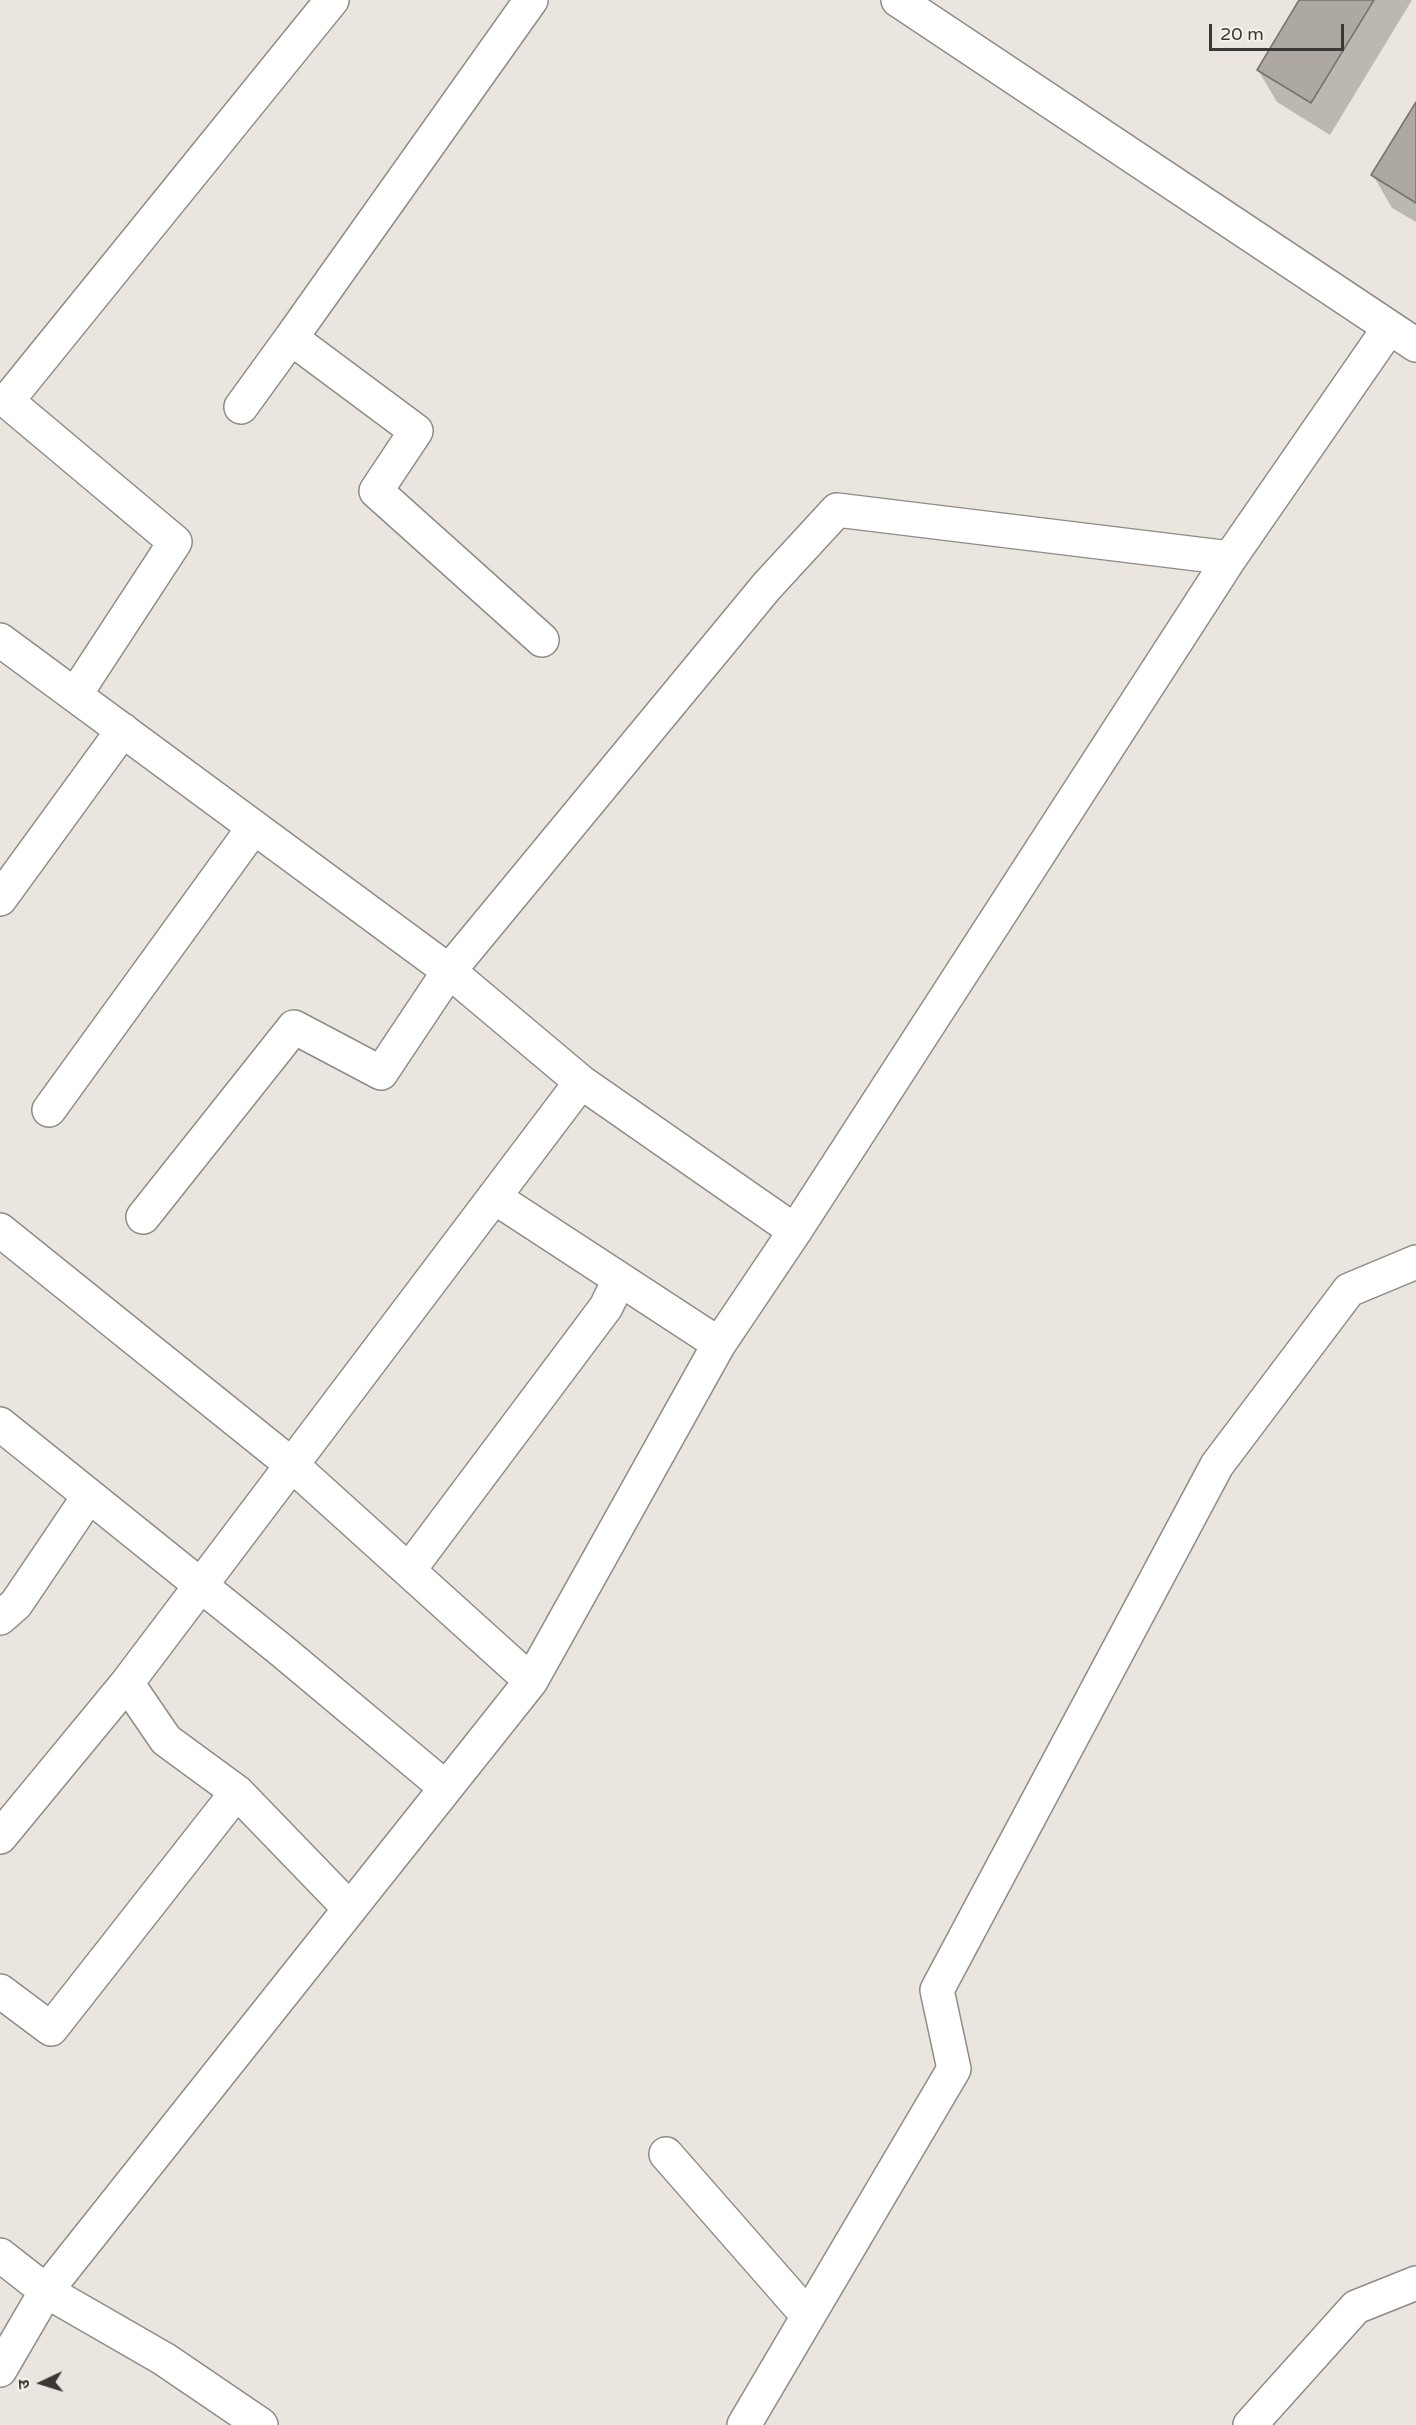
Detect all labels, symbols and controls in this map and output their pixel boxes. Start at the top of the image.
scale bar [1212,12,1347,50]
text: 20 m [1220,23,1264,45]
north arrow [12,2353,72,2413]
text: उ [14,2379,34,2390]

